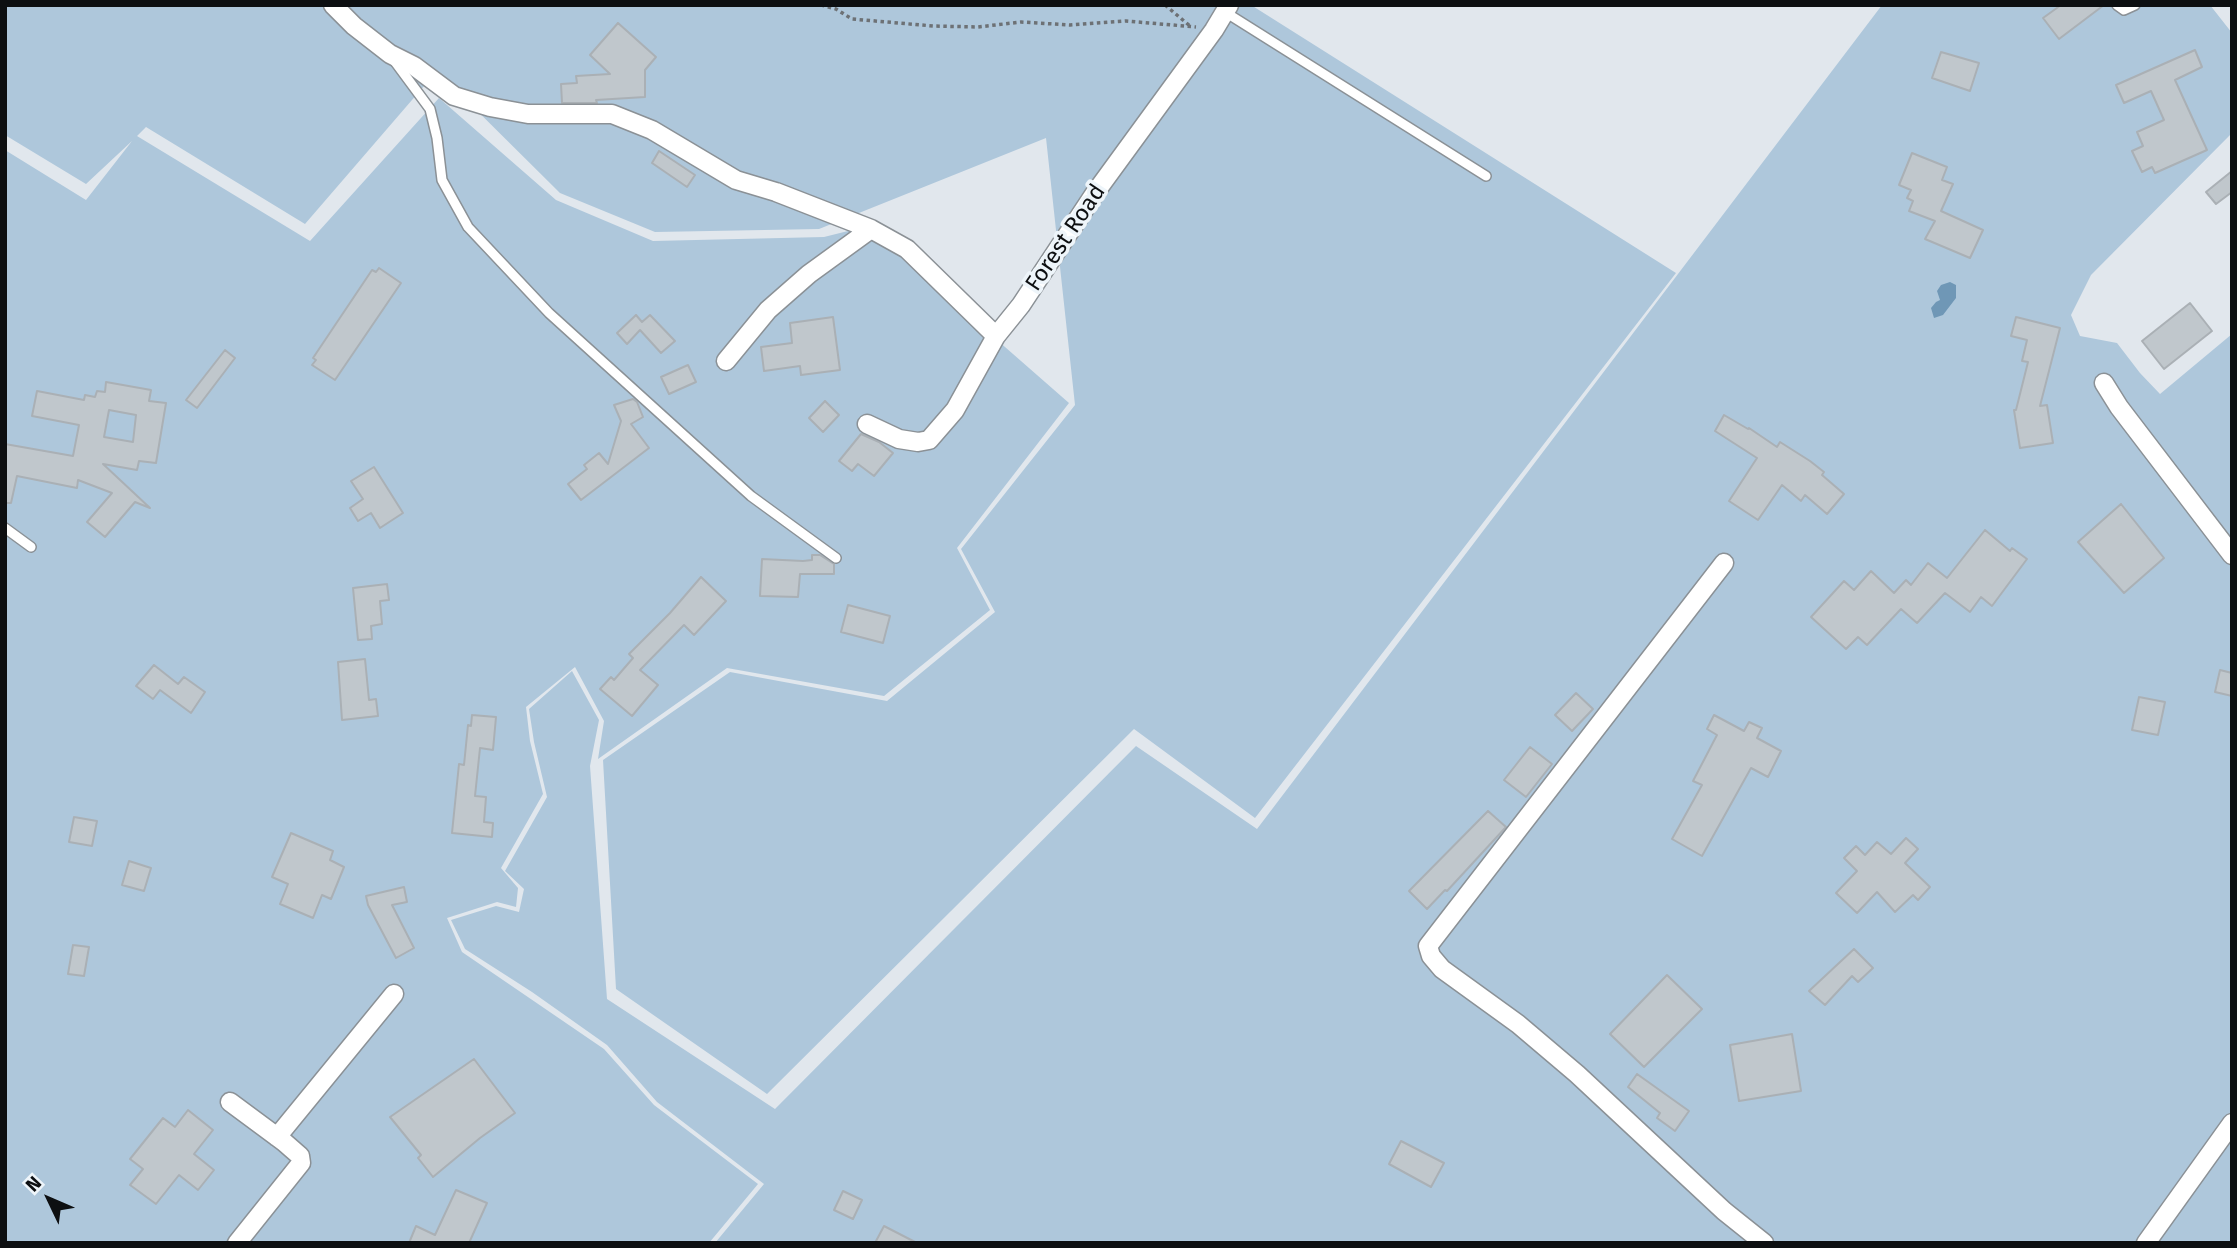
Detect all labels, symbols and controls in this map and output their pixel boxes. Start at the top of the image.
street label: Forest Road [1020,179,1112,297]
north arrow [14,1164,84,1234]
text: N [21,1172,46,1197]

